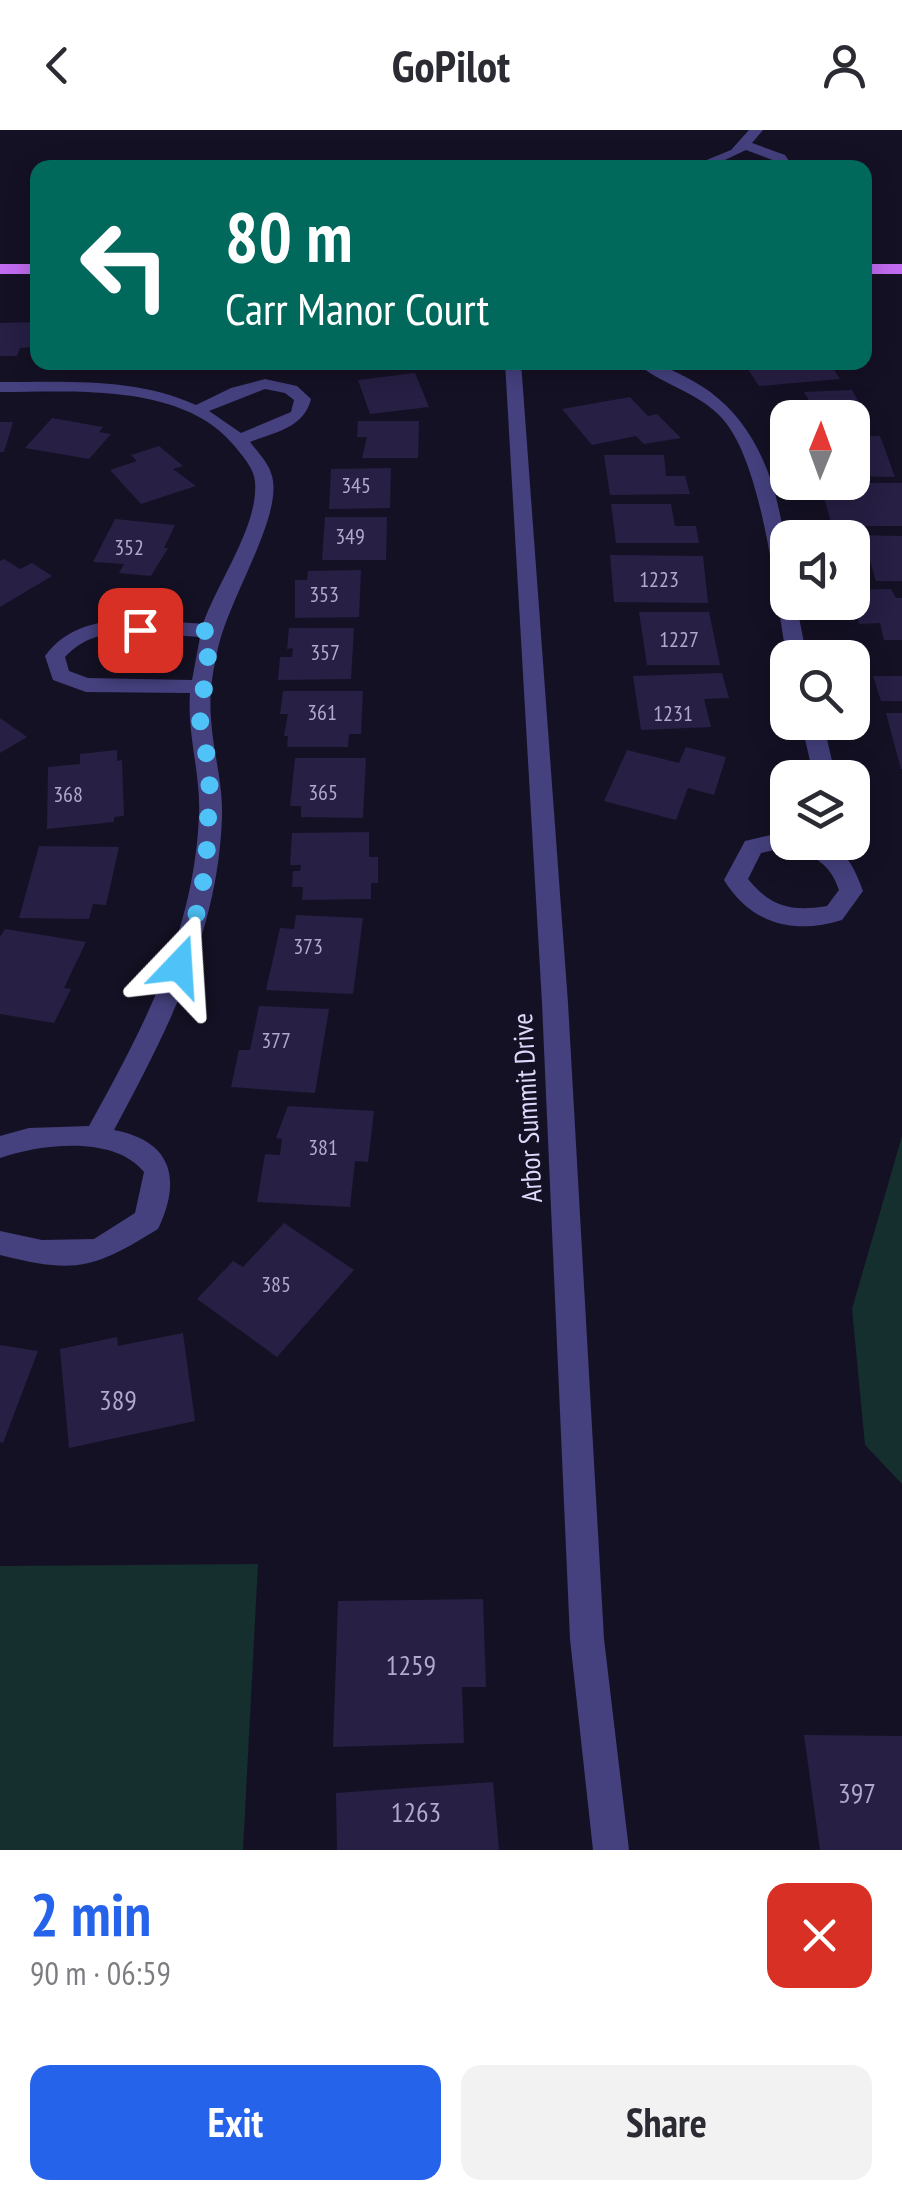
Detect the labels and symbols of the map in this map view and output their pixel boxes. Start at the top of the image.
north arrow [770,400,870,500]
house number: 345 [341,471,371,499]
house number: 349 [335,522,365,550]
house number: 352 [114,533,144,561]
house number: 1223 [639,565,679,593]
house number: 353 [309,580,339,608]
pin [98,588,183,673]
house number: 1227 [659,625,699,653]
house number: 357 [310,638,340,666]
house number: 361 [307,698,337,726]
house number: 1231 [653,699,693,727]
house number: 365 [308,778,338,806]
house number: 368 [53,780,83,808]
position arrow [127,914,231,1018]
house number: 373 [293,932,323,960]
street label: Arbor Summit Drive [503,1012,550,1204]
house number: 377 [261,1026,291,1054]
house number: 381 [308,1133,338,1161]
house number: 385 [261,1270,291,1298]
house number: 389 [99,1381,137,1418]
house number: 1259 [386,1646,436,1683]
house number: 397 [838,1774,876,1811]
house number: 1263 [391,1793,441,1830]

